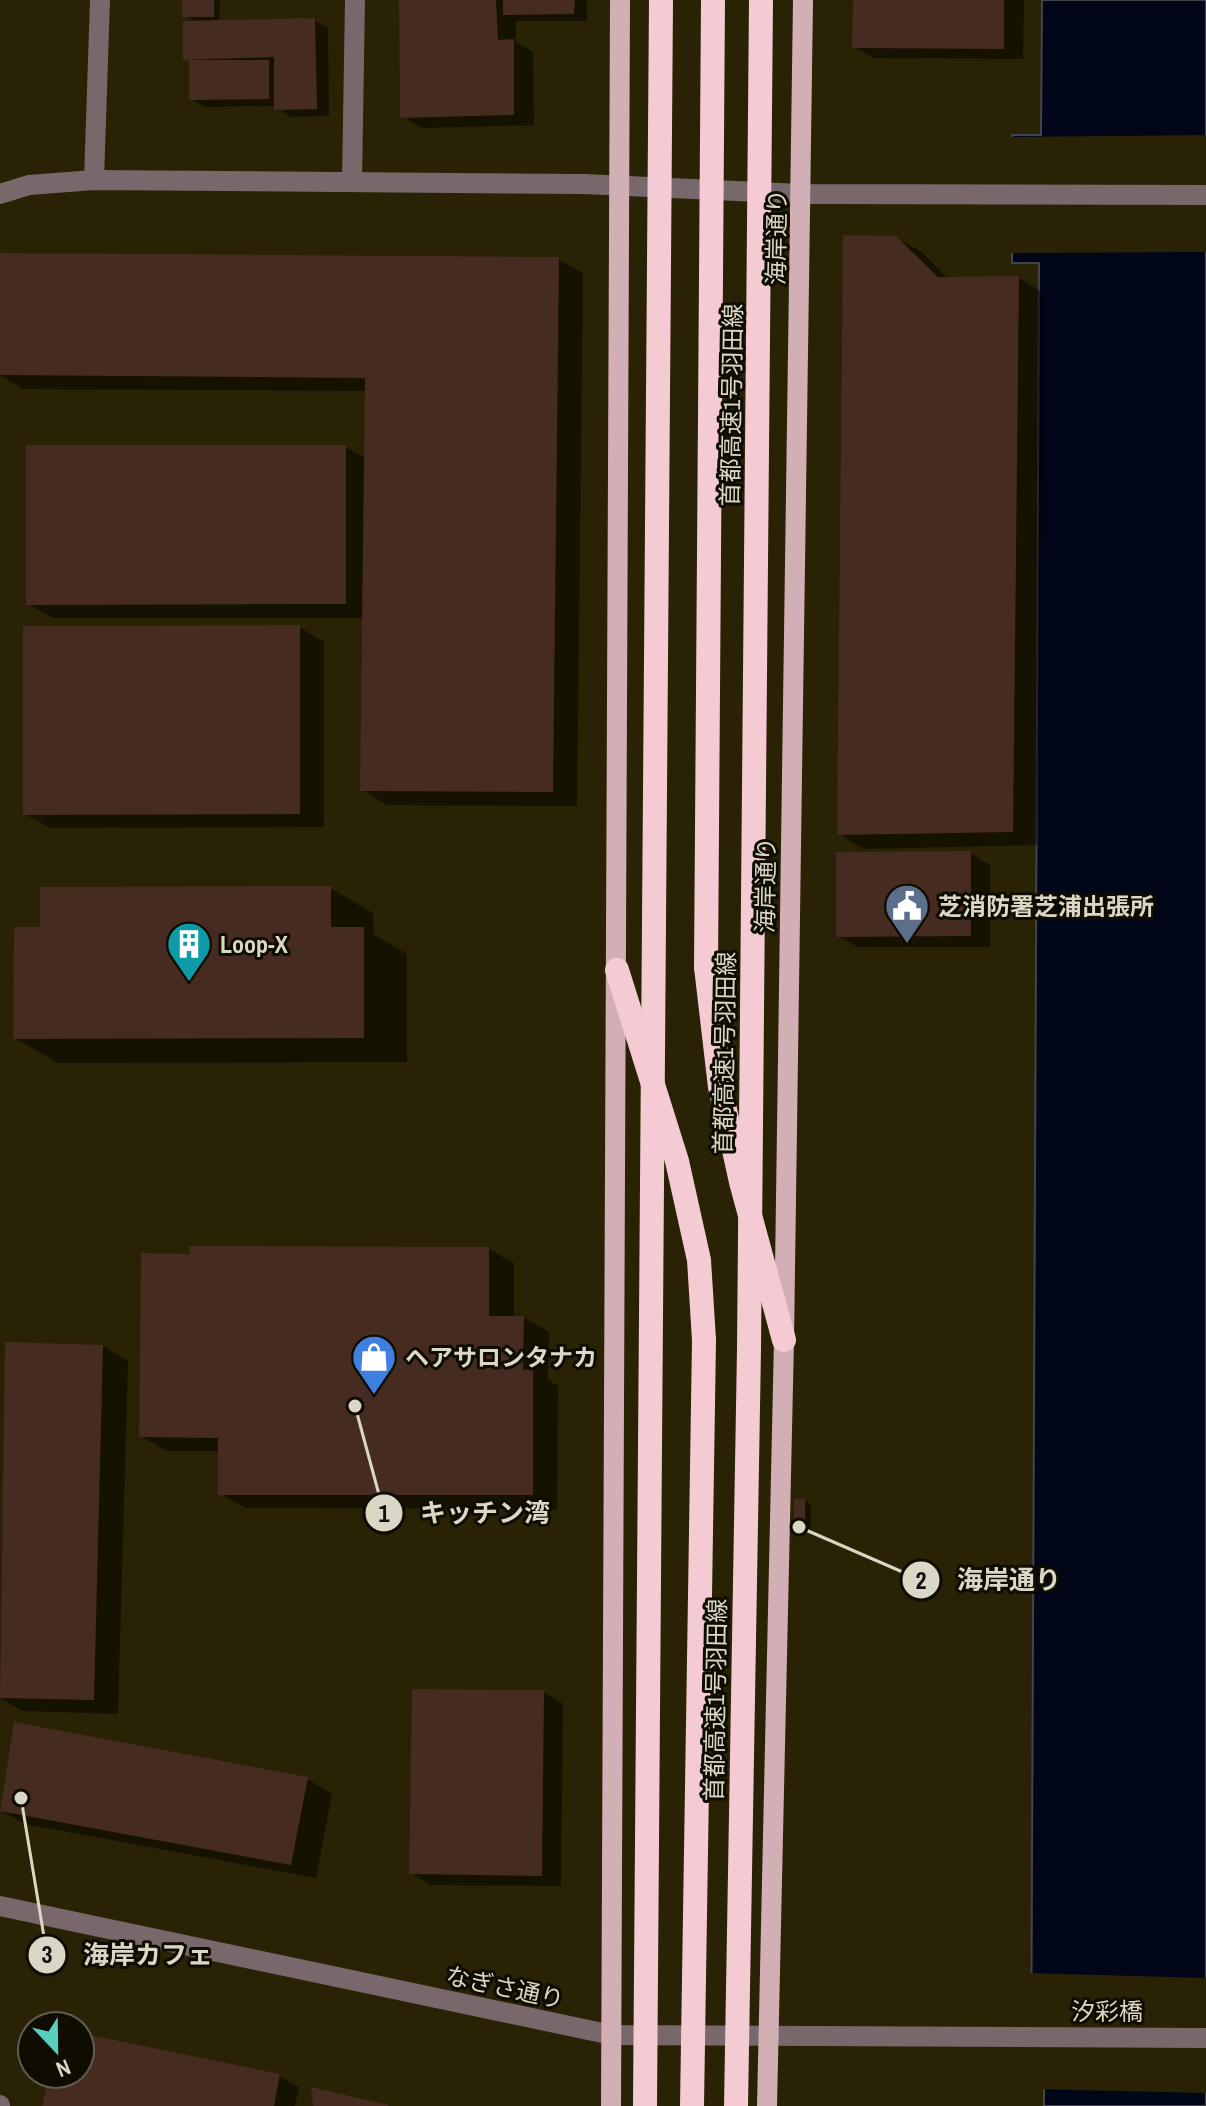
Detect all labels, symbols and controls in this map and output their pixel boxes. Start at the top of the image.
street label: 海岸通り [759,189,793,285]
street label: 首都高速1号羽田線 [713,303,749,507]
street label: 海岸通り [748,837,782,933]
public building icon: 芝消防署芝浦出張所 [883,882,931,945]
place label: 芝消防署芝浦出張所 [938,890,1154,922]
building icon: Loop-X [165,920,213,983]
place label: Loop-X [220,928,289,960]
street label: 首都高速1号羽田線 [706,951,742,1155]
shop icon: ヘアサロンタナカ [350,1333,398,1396]
place label: ヘアサロンタナカ [405,1341,597,1373]
callout: キッチン湾 [364,1488,566,1538]
text: キッチン湾 [420,1495,550,1530]
text: 1 [379,1497,390,1529]
callout: 海岸通り [901,1555,1077,1605]
text: 海岸通り [957,1562,1061,1597]
text: 2 [916,1564,927,1596]
street label: 首都高速1号羽田線 [697,1598,733,1802]
callout: 海岸カフェ [27,1930,229,1980]
text: 海岸カフェ [83,1937,213,1972]
text: 3 [42,1938,53,1970]
street label: なぎさ通り [443,1959,567,2015]
street label: 汐彩橋 [1071,1995,1143,2027]
north arrow [16,2010,96,2090]
text: N [52,2052,75,2085]

